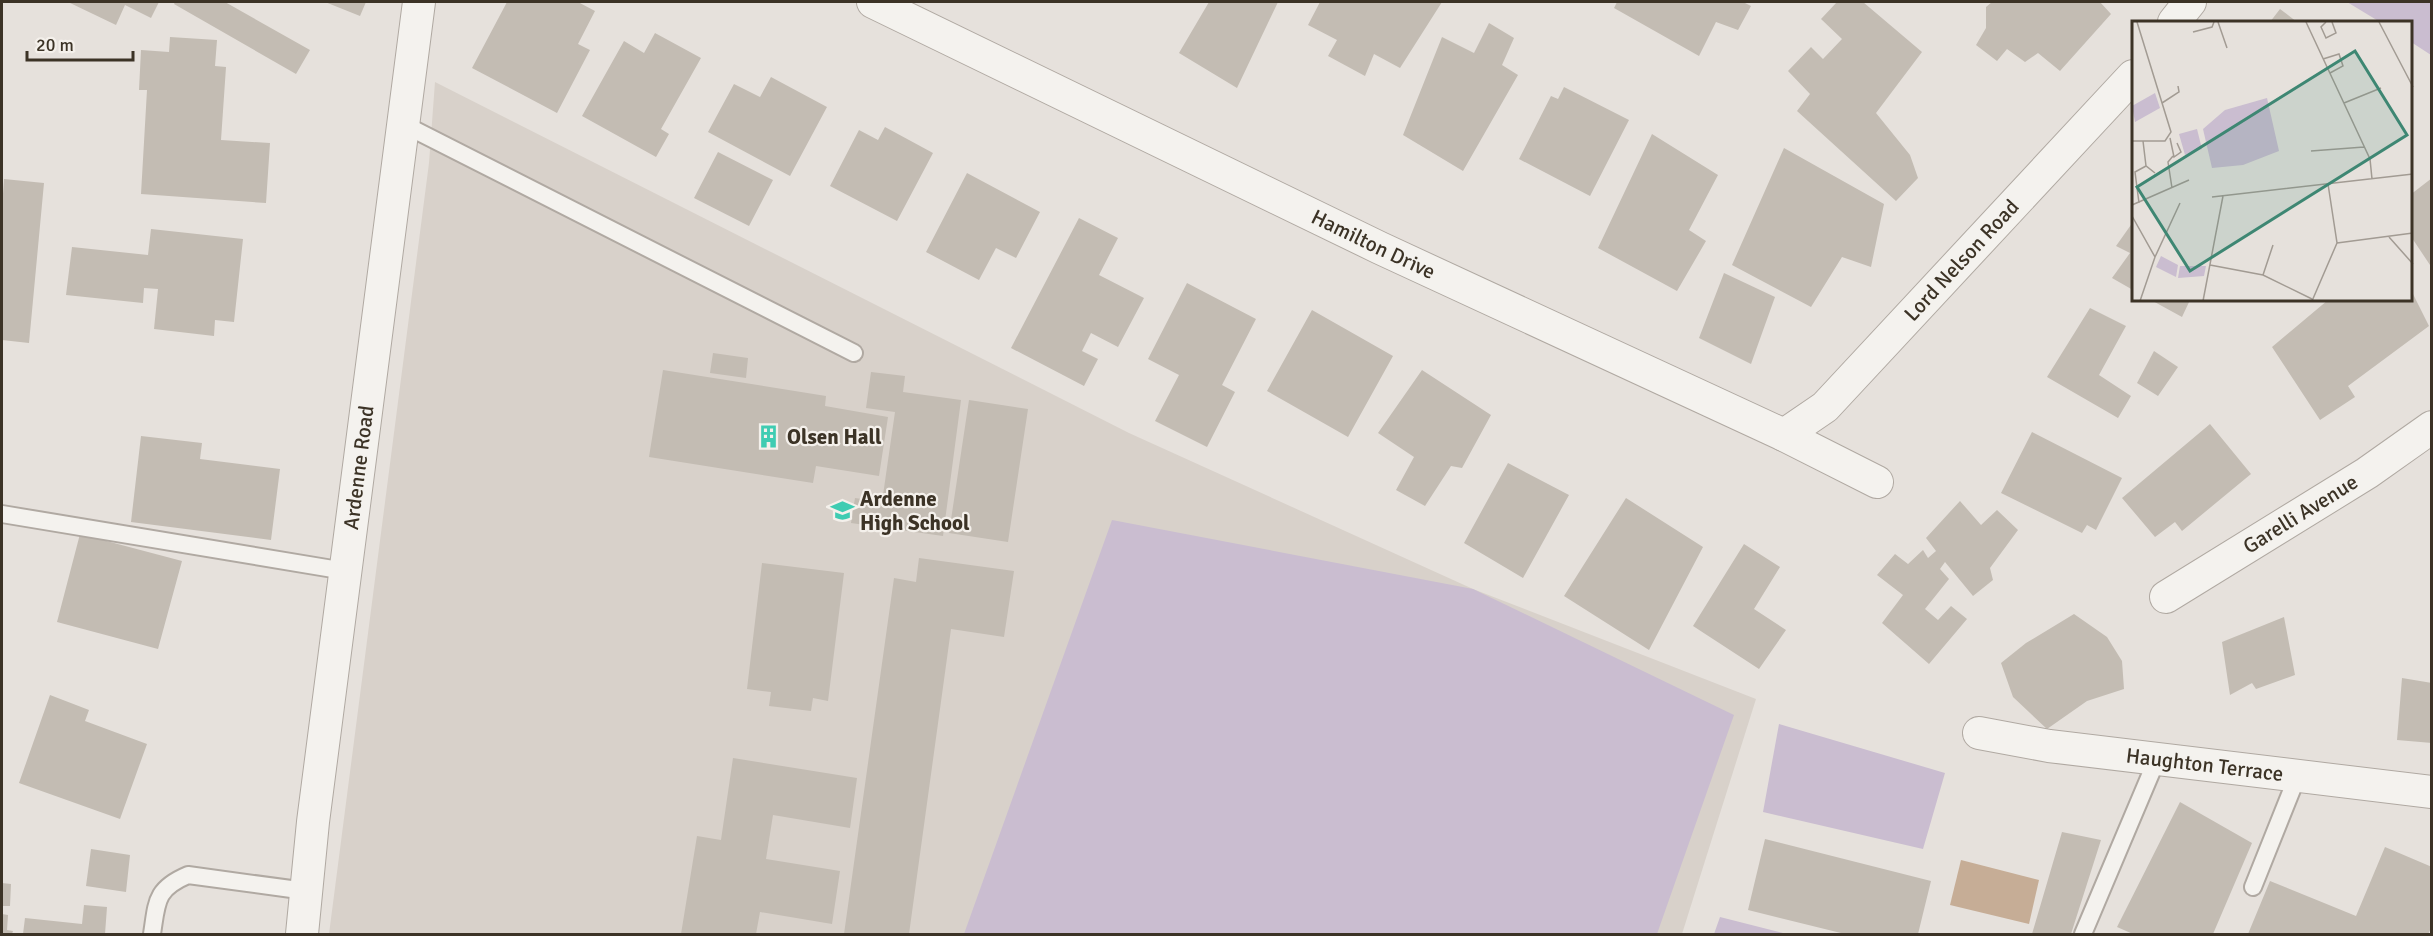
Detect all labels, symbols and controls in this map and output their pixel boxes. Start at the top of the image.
inset map [2132,21,2412,302]
scale bar [27,24,134,62]
text: 20 m [36,34,74,56]
street label: Lord Nelson Road [1899,194,2024,327]
street label: Hamilton Drive [1307,204,1440,285]
street label: Ardenne Road [338,404,380,531]
building icon: Olsen Hall [756,424,782,450]
place label: Olsen Hall [787,424,882,450]
street label: Garelli Avenue [2238,469,2363,559]
place label: Ardenne High School [860,486,970,536]
school or university icon: Ardenne High School [829,498,855,524]
street label: Haughton Terrace [2125,742,2285,787]

